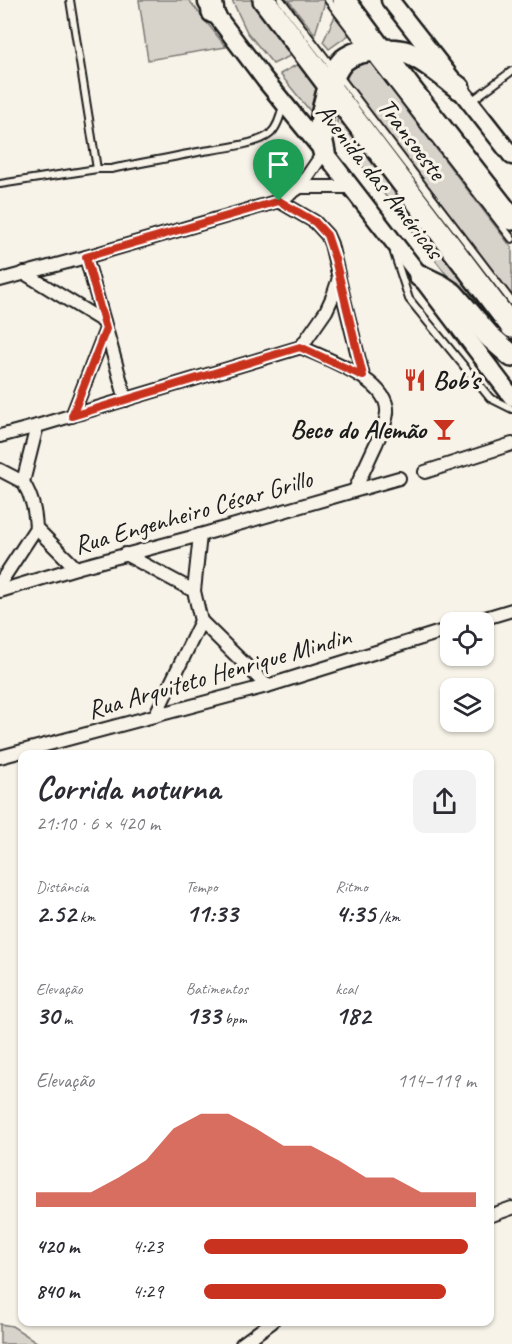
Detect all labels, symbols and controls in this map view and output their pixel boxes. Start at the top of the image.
street label: Transoeste [370,91,455,189]
street label: Avenida das Américas [309,96,453,267]
pin [253,139,304,201]
icon: arrive [262,148,295,181]
place label: Bob's [433,364,483,397]
restaurant icon: Bob's [402,367,428,393]
place label: Beco do Alemão [290,413,428,446]
bar icon: Beco do Alemão [431,416,457,442]
street label: Rua Engenheiro César Grillo [70,462,318,562]
map controls [440,612,494,732]
button: locate [440,612,494,666]
street label: Rua Arquiteto Henrique Mindin [84,619,356,726]
button: layers [440,678,494,732]
text: Corrida noturna [36,767,220,809]
button: share [413,770,476,833]
text: 21:10 · 6 × 420 m [36,811,160,836]
text: Distância [36,877,88,897]
text: Tempo [186,877,217,897]
text: Ritmo [335,877,368,897]
text: 2.52 [36,897,76,930]
text: 11:33 [186,897,238,930]
text: 4:35 [335,897,375,930]
text: km [76,907,95,927]
text: /km [375,907,400,927]
text: Elevação [36,979,82,999]
text: Batimentos [186,979,248,999]
text: kcal [335,979,356,999]
text: 30 [36,999,59,1032]
text: 133 [186,999,221,1032]
text: 182 [335,999,370,1032]
text: m [59,1009,72,1029]
text: bpm [221,1009,247,1029]
text: Elevação [36,1068,94,1093]
text: 114–119 m [397,1068,476,1093]
text: 420 m [36,1234,79,1259]
text: 4:23 [132,1234,163,1259]
text: 840 m [36,1279,79,1304]
text: 4:29 [132,1279,163,1304]

